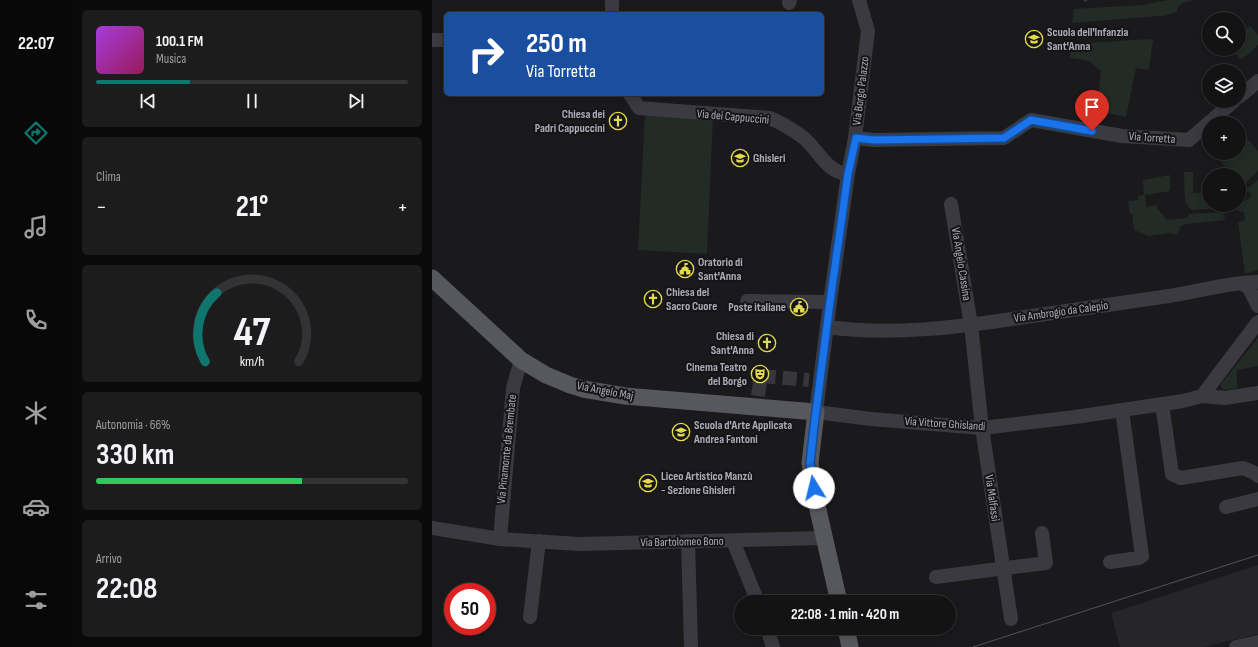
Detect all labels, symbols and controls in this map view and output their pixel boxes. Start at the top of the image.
map controls [1202,12,1246,212]
button: search [1202,12,1246,56]
place label: Scuola dell'Infanzia Sant'Anna [1047,25,1128,54]
text: 250 m [526,27,587,60]
icon: right [460,28,512,80]
school or university icon: Scuola dell'Infanzia Sant'Anna [1024,29,1044,49]
text: 100.1 FM [156,32,203,51]
text: 22:07 [18,33,54,54]
text: Musica [156,51,186,67]
street label: Via Borgo Palazzo [849,56,873,126]
text: Via Torretta [526,61,596,82]
button: layers [1202,64,1246,108]
icon: previous [137,90,159,112]
icon: pause [241,90,263,112]
icon: next [345,90,367,112]
pin [1075,90,1109,131]
icon: arrive [1081,96,1103,118]
street label: Via dei Cappuccini [696,106,770,128]
place label: Chiesa dei Padri Cappuccini [535,107,605,136]
church icon: Chiesa dei Padri Cappuccini [608,111,628,131]
button: + [1202,116,1246,160]
icon: directions [22,119,50,147]
street label: Via Torretta [1128,129,1176,147]
school or university icon: Ghisleri [730,148,750,168]
place label: Ghisleri [753,151,785,166]
button: − [1202,168,1246,212]
text: Clima [96,169,121,185]
text: 21° [236,189,268,225]
text: − [96,194,107,221]
text: + [397,194,408,221]
icon: music [22,213,50,241]
street label: Via Angelo Cassina [948,226,974,302]
place label: Oratorio di Sant'Anna [698,255,743,284]
public building icon: Oratorio di Sant'Anna [675,259,695,279]
place label: Chiesa del Sacro Cuore [666,285,717,314]
church icon: Chiesa del Sacro Cuore [643,289,663,309]
public building icon: Poste italiane [789,297,809,317]
street label: Via Ambrogio da Calepio [1013,298,1109,326]
place label: Poste italiane [728,300,786,315]
icon: phone [22,306,50,334]
text: 47 [234,307,271,356]
place label: Chiesa di Sant'Anna [711,329,754,358]
church icon: Chiesa di Sant'Anna [757,333,777,353]
text: km/h [240,352,264,369]
place label: Cinema Teatro del Borgo [686,360,747,389]
theatre icon: Cinema Teatro del Borgo [750,364,770,384]
street label: Via Angelo Maj [575,378,635,404]
street label: Via Pinamonte da Brembate [494,393,520,505]
icon: climate [22,399,50,427]
street label: Via Vittore Ghislandi [904,414,986,434]
text: Autonomia · 66% [96,417,171,433]
place label: Scuola d'Arte Applicata Andrea Fantoni [693,418,792,447]
school or university icon: Scuola d'Arte Applicata Andrea Fantoni [671,422,691,442]
text: 330 km [96,437,174,473]
position arrow [793,467,835,509]
place label: Liceo Artistico Manzù - Sezione Ghisleri [661,469,752,498]
school or university icon: Liceo Artistico Manzù - Sezione Ghisleri [638,473,658,493]
street label: Via Malfassi [981,474,1003,522]
icon: car [22,493,50,521]
street label: Via Bartolomeo Bono [640,534,724,550]
text: Arrivo [96,551,122,567]
text: 22:08 [96,571,157,607]
speed limit sign: 50 [444,583,496,635]
icon: filters [22,586,50,614]
text: 22:08 · 1 min · 420 m [791,605,899,624]

